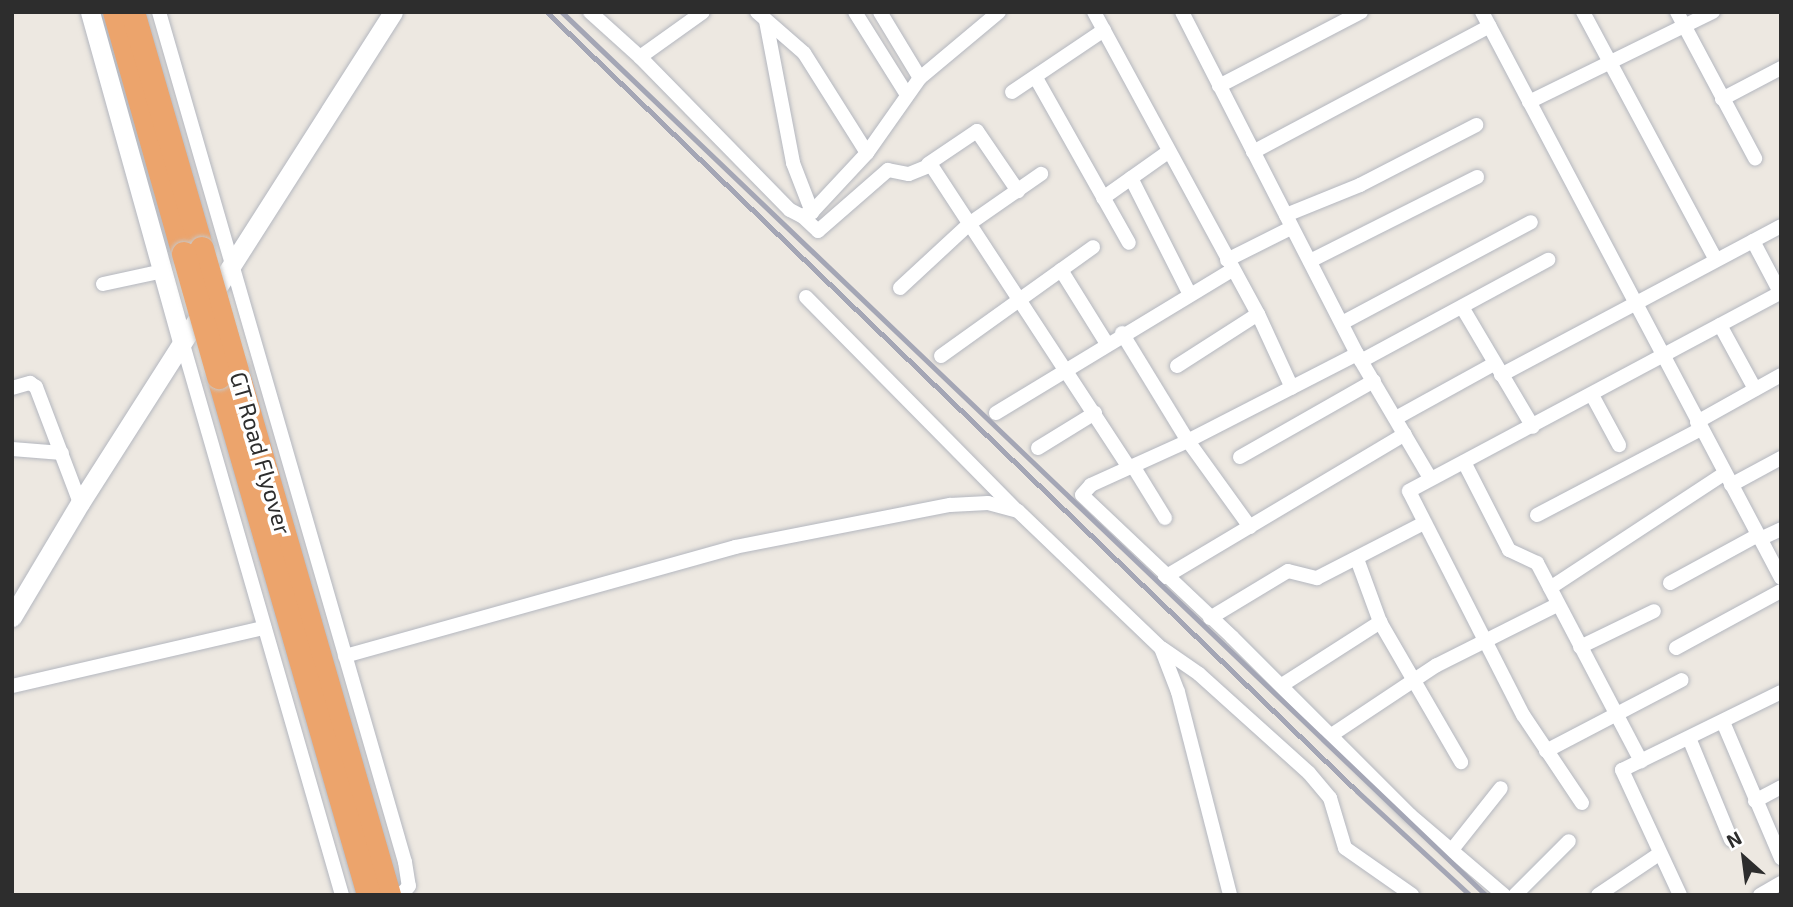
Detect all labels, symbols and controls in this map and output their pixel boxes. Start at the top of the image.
street label: GT Road Flyover [225,368,297,538]
north arrow [1709,823,1779,893]
text: N [1722,826,1745,852]

